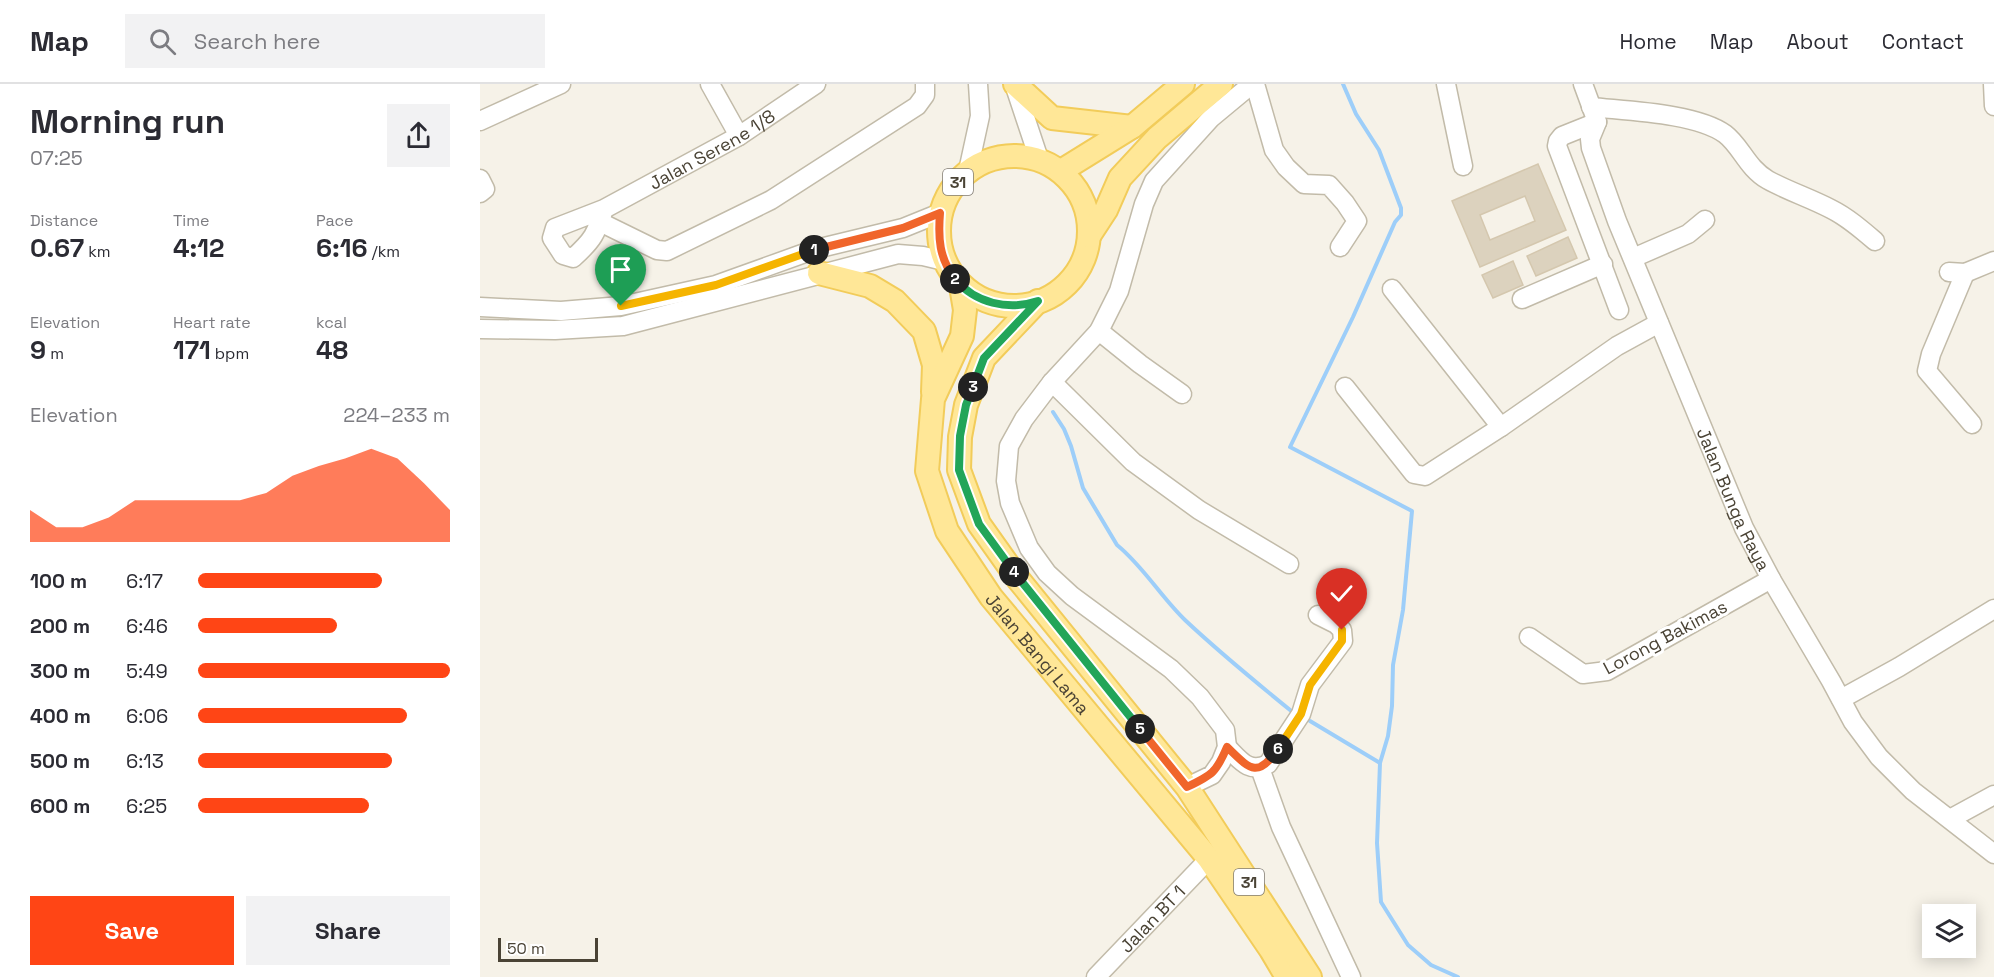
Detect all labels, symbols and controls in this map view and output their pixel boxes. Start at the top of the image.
search box [125,14,545,68]
text: Map [30,23,89,59]
icon: search [146,25,179,58]
text: Search here [194,27,321,55]
text: Home [1619,28,1677,55]
text: Map [1710,28,1754,55]
text: About [1787,28,1849,55]
text: Contact [1882,28,1964,55]
text: Morning run [30,101,225,143]
button: share [387,104,450,167]
street label: Jalan Serene 1/8 [645,104,779,194]
text: 07:25 [30,145,83,171]
road number: 31 [943,169,973,195]
text: Distance [30,210,98,231]
text: Time [173,210,209,231]
text: Pace [316,210,353,231]
text: 0.67 [30,231,84,265]
text: 4:12 [173,231,224,265]
text: 6:16 [316,231,368,265]
pin: 1 [799,235,829,265]
text: 1 [810,239,818,260]
text: km [84,241,111,262]
text: /km [368,241,400,262]
pin [595,244,646,306]
icon: arrive [604,253,637,286]
pin: 2 [940,264,970,294]
text: 2 [950,268,960,289]
text: Elevation [30,312,100,333]
text: Heart rate [173,312,251,333]
text: kcal [316,312,347,333]
text: 9 [30,333,46,367]
text: 171 [173,333,211,367]
text: 48 [316,333,348,367]
text: m [46,343,64,364]
text: bpm [211,343,249,364]
pin: 3 [958,372,988,402]
text: 3 [968,376,978,397]
text: Elevation [30,402,118,428]
text: 224–233 m [343,402,450,428]
street label: Jalan Bunga Raya [1692,424,1776,575]
pin: 4 [999,557,1029,587]
text: 4 [1009,561,1019,582]
text: 100 m [30,568,87,594]
text: 6:17 [126,568,163,594]
pin [1316,568,1367,630]
icon: check [1325,577,1358,610]
street label: Jalan Bangi Lama [981,588,1095,719]
street label: Lorong Bakimas [1599,595,1731,679]
text: 200 m [30,613,90,639]
text: 6:46 [126,613,168,639]
text: 300 m [30,658,90,684]
text: 5:49 [126,658,168,684]
text: 400 m [30,703,91,729]
text: 6:06 [126,703,168,729]
pin: 5 [1125,714,1155,744]
text: 5 [1135,718,1145,739]
pin: 6 [1263,734,1293,764]
text: 6 [1273,738,1283,759]
text: 500 m [30,748,90,774]
text: 6:13 [126,748,164,774]
text: 600 m [30,793,90,819]
text: 6:25 [126,793,167,819]
road number: 31 [1234,869,1264,895]
street label: Jalan BT 1 [1114,880,1190,957]
button: Save [30,896,234,965]
button: Share [246,896,450,965]
map controls [1922,904,1976,958]
button: layers [1922,904,1976,958]
scale bar [498,935,598,962]
text: 50 m [507,938,545,959]

